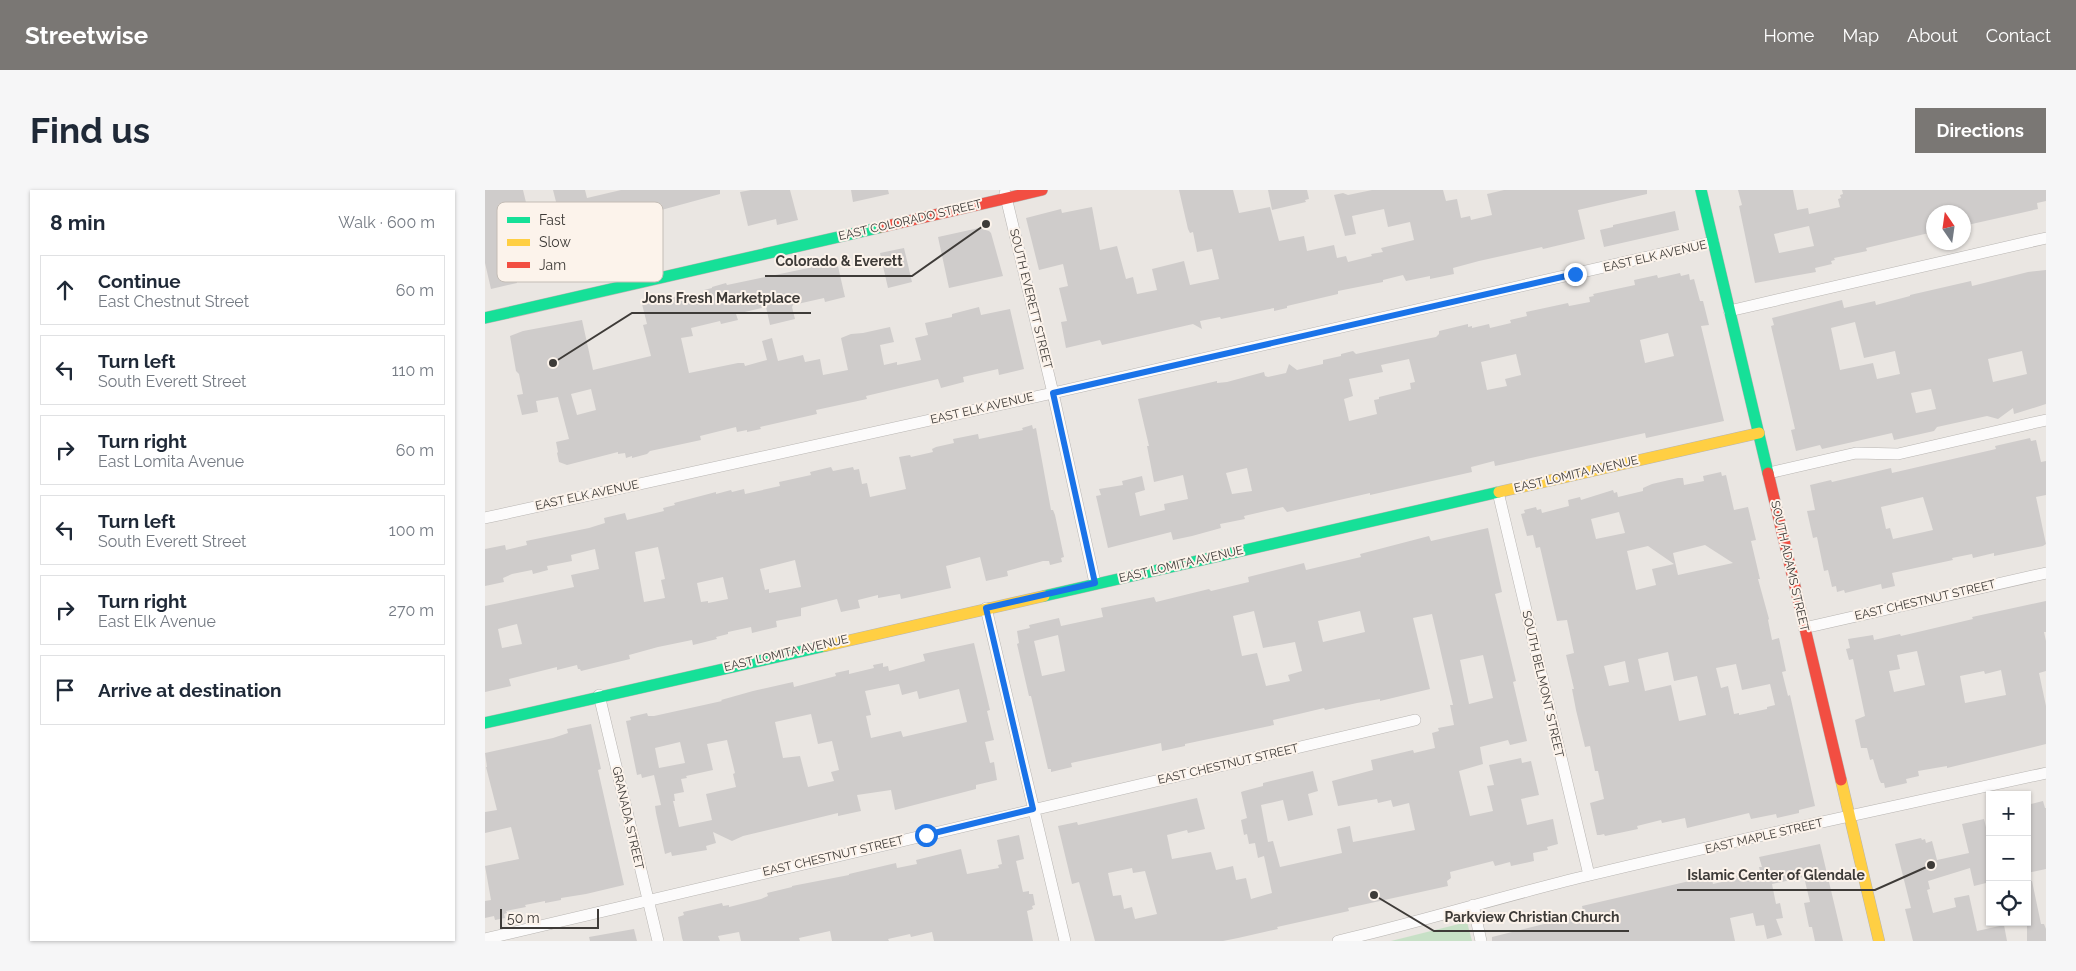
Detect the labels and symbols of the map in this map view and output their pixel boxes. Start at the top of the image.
street label: EAST COLORADO STREET [837,197,984,243]
legend [497,202,663,282]
north arrow [1926,205,1971,250]
text: Fast [539,212,566,228]
street label: SOUTH EVERETT STREET [1007,227,1055,371]
text: Slow [539,234,571,250]
street label: EAST ELK AVENUE [1602,237,1708,275]
callout: Colorado & Everett [765,247,912,276]
text: Colorado & Everett [775,253,903,269]
text: Jam [539,257,566,273]
route end [1564,263,1587,286]
callout: Jons Fresh Marketplace [632,284,811,313]
text: Jons Fresh Marketplace [642,290,801,306]
street label: EAST ELK AVENUE [929,389,1035,427]
street label: EAST LOMITA AVENUE [1512,453,1640,495]
street label: EAST ELK AVENUE [534,477,640,513]
street label: SOUTH ADAMS STREET [1768,499,1812,633]
street label: EAST LOMITA AVENUE [1117,543,1245,585]
street label: EAST CHESTNUT STREET [1853,577,1998,623]
street label: SOUTH BELMONT STREET [1519,609,1567,759]
street label: EAST LOMITA AVENUE [722,632,850,674]
street label: EAST CHESTNUT STREET [1156,741,1301,787]
street label: GRANADA STREET [609,765,647,872]
street label: EAST MAPLE STREET [1704,815,1825,856]
route start [915,824,938,847]
street label: EAST CHESTNUT STREET [761,833,906,879]
callout: Islamic Center of Glendale [1677,861,1875,890]
text: Islamic Center of Glendale [1687,867,1865,883]
callout: Parkview Christian Church [1434,902,1629,931]
scale bar [500,906,599,929]
text: Parkview Christian Church [1444,909,1620,925]

